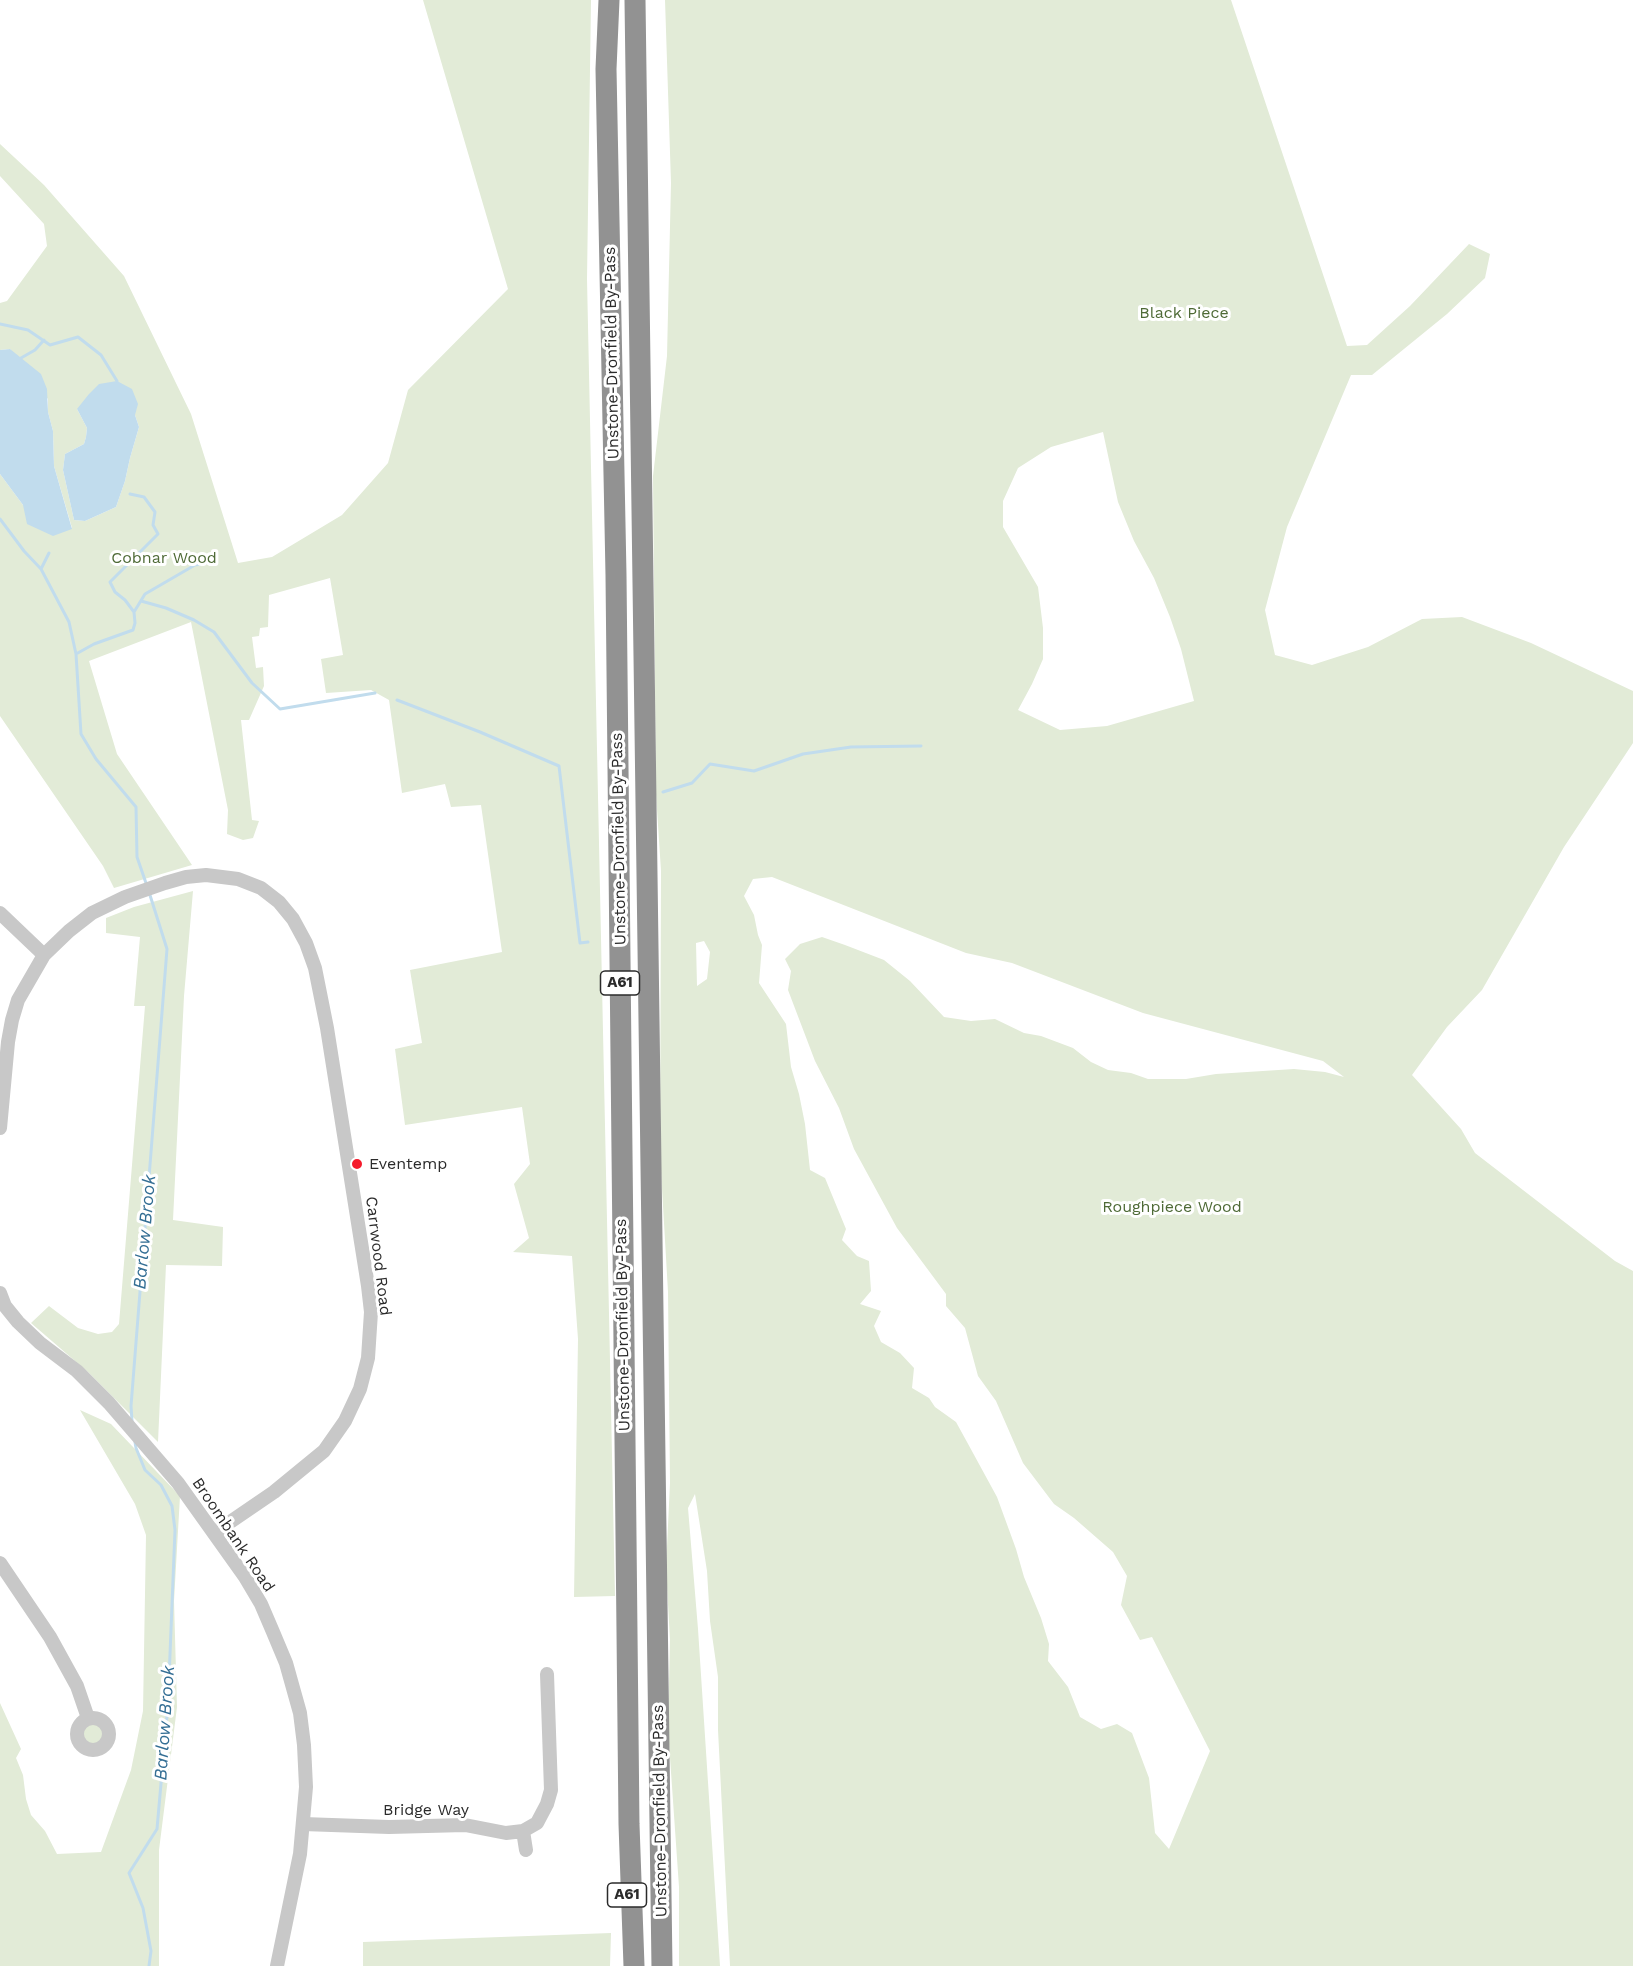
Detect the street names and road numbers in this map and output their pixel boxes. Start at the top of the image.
street label: Unstone-Dronfield By-Pass [601,247,623,459]
street label: Unstone-Dronfield By-Pass [608,733,630,945]
road number: A61 [600,971,640,995]
street label: Carrwood Road [361,1195,395,1317]
street label: Unstone-Dronfield By-Pass [612,1219,634,1431]
street label: Broombank Road [188,1474,278,1596]
street label: Unstone-Dronfield By-Pass [649,1705,671,1917]
street label: Bridge Way [383,1800,469,1820]
road number: A61 [608,1883,646,1907]

